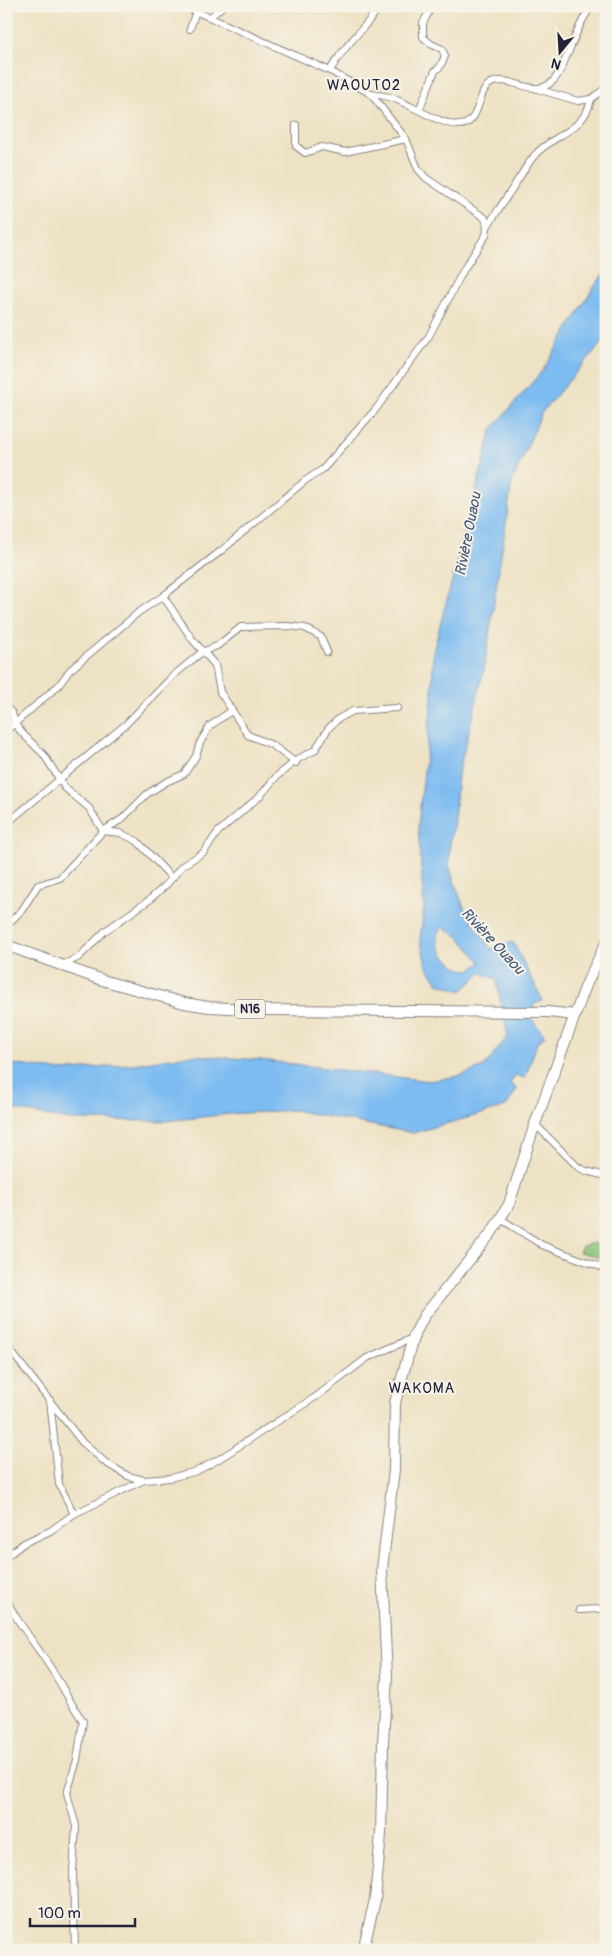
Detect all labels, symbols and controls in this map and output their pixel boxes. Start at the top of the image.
north arrow [534,28,584,78]
text: N [549,54,563,73]
district label: WAOUTO2 [327,76,401,95]
water label: Rivière Ouaou [451,489,486,577]
water label: Rivière Ouaou [457,904,529,980]
road number: N16 [235,1000,265,1019]
district label: WAKOMA [389,1379,455,1398]
scale bar [30,1896,135,1928]
text: 100 m [38,1904,81,1923]

